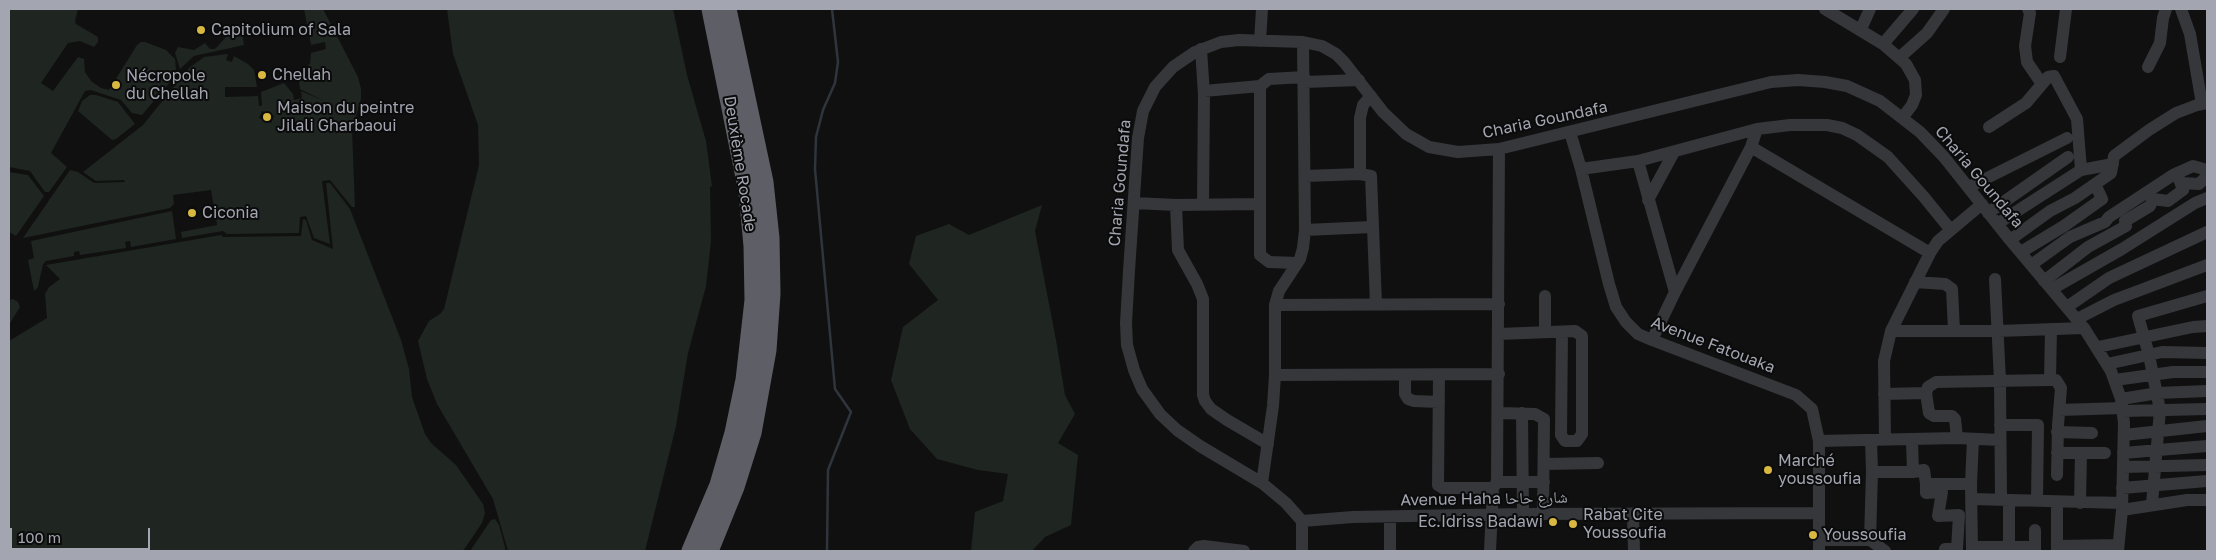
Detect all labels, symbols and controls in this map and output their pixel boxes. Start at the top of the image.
place label: Capitolium of Sala [211,20,351,40]
marker: Capitolium of Sala [195,24,207,36]
place label: Chellah [272,65,331,85]
place label: Nécropole du Chellah [126,66,209,104]
marker: Chellah [256,69,268,81]
marker: Nécropole du Chellah [110,79,122,91]
street label: Deuxième Rocade [720,95,760,233]
street label: Charia Goundafa [1481,97,1609,143]
place label: Maison du peintre Jilali Gharbaoui [277,98,414,136]
marker: Maison du peintre Jilali Gharbaoui [261,111,273,123]
street label: Charia Goundafa [1105,119,1135,247]
street label: Charia Goundafa [1931,122,2027,232]
place label: Ciconia [202,203,259,223]
marker: Ciconia [186,207,198,219]
street label: Avenue Fatouaka [1648,313,1778,377]
place label: Marché youssoufia [1778,451,1861,489]
marker: Marché youssoufia [1762,464,1774,476]
street label: Avenue Haha شارع حاحا [1400,488,1568,510]
place label: Rabat Cite Youssoufia [1583,505,1667,543]
place label: Ec.Idriss Badawi [1418,512,1543,532]
marker: Ec.Idriss Badawi [1547,516,1559,528]
scale bar [12,518,152,550]
marker: Rabat Cite Youssoufia [1567,518,1579,530]
place label: Youssoufia [1823,525,1907,545]
text: 100 m [18,528,61,546]
marker: Youssoufia [1807,529,1819,541]

